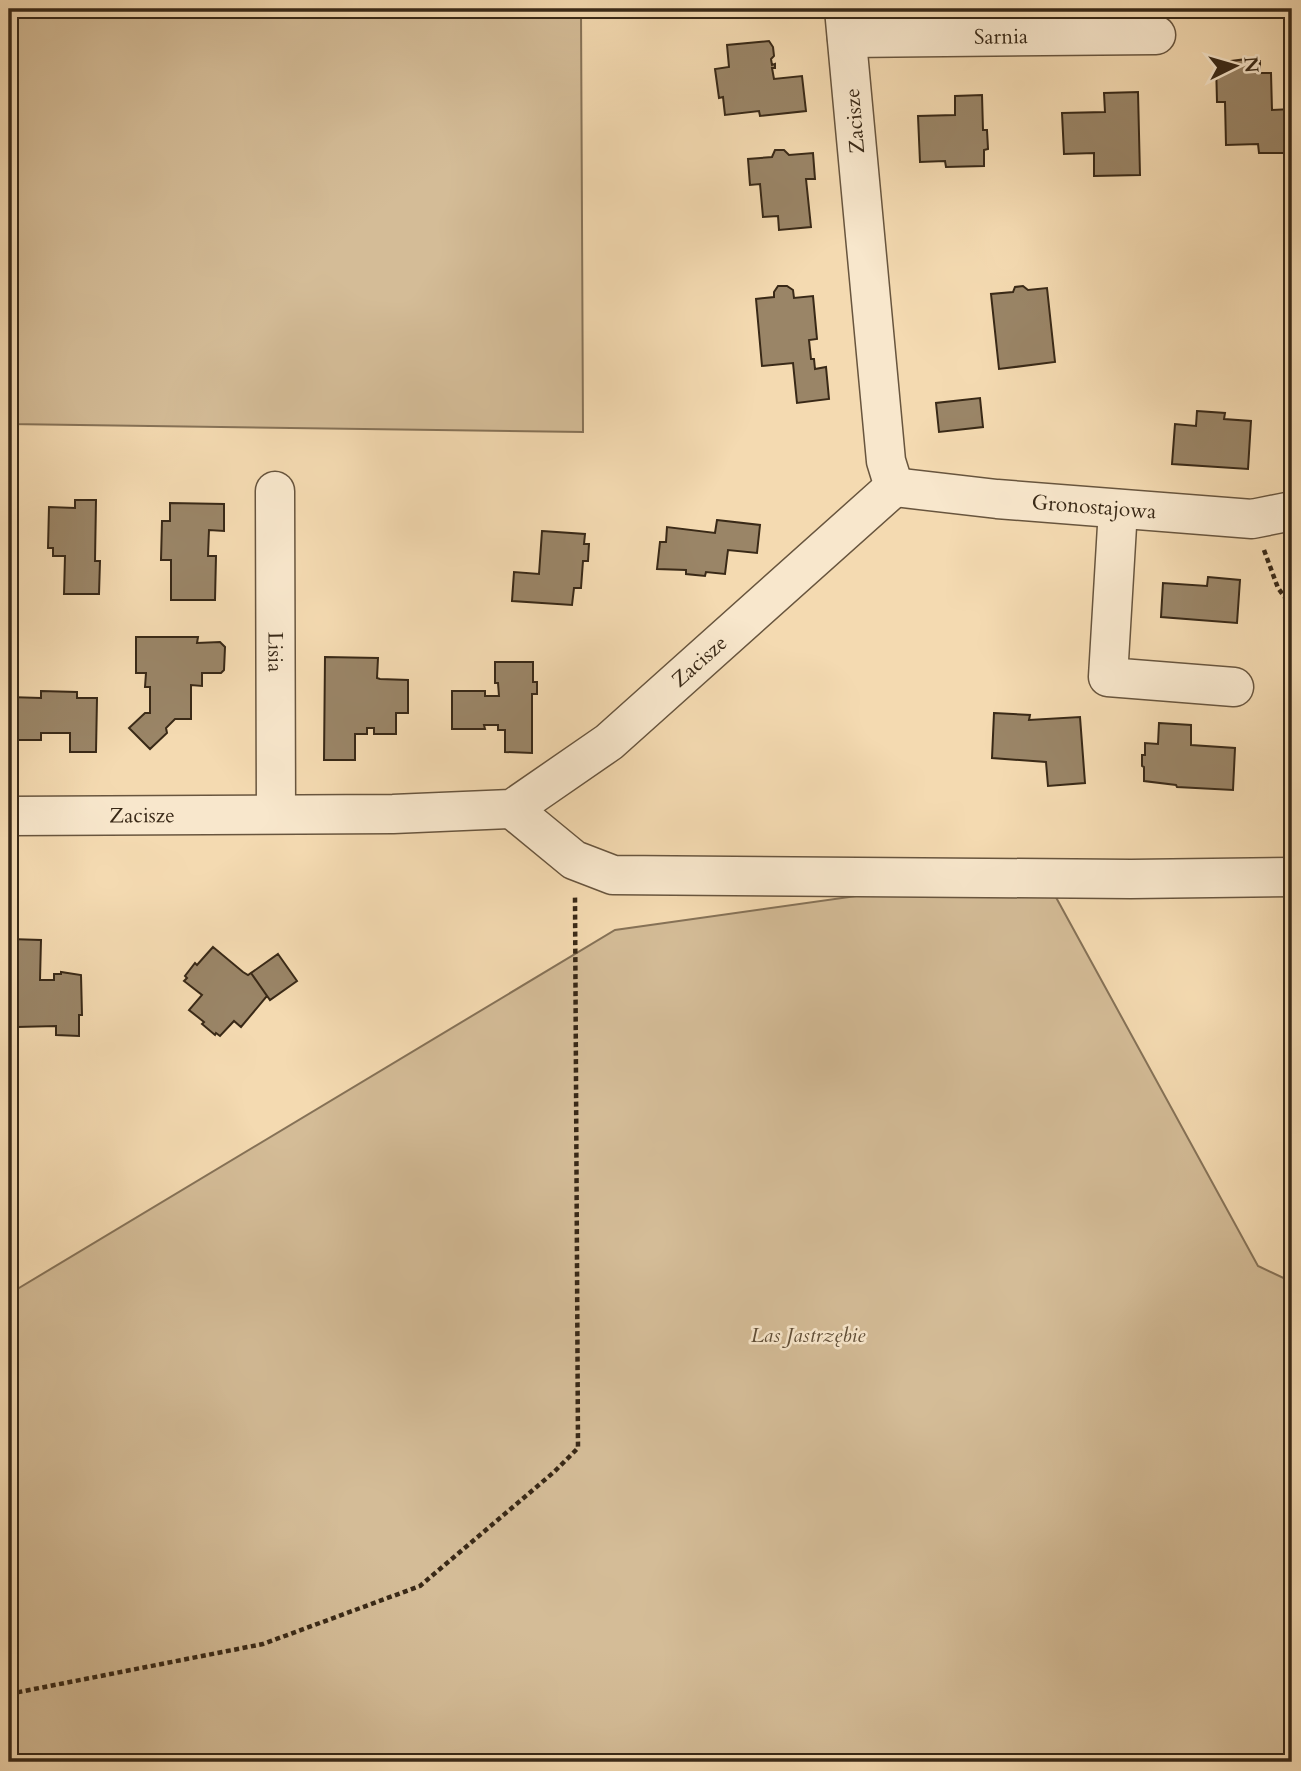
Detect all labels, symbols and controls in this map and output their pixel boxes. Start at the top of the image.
street label: Sarnia [974,22,1028,51]
north arrow [1200,32,1270,102]
text: N [1237,55,1265,74]
street label: Zacisze [838,87,872,155]
street label: Gronostajowa [1031,487,1157,526]
street label: Zacisze [665,629,733,694]
street label: Lisia [261,632,290,672]
street label: Zacisze [109,801,175,830]
park label: Las Jastrzębie [751,1321,866,1350]

